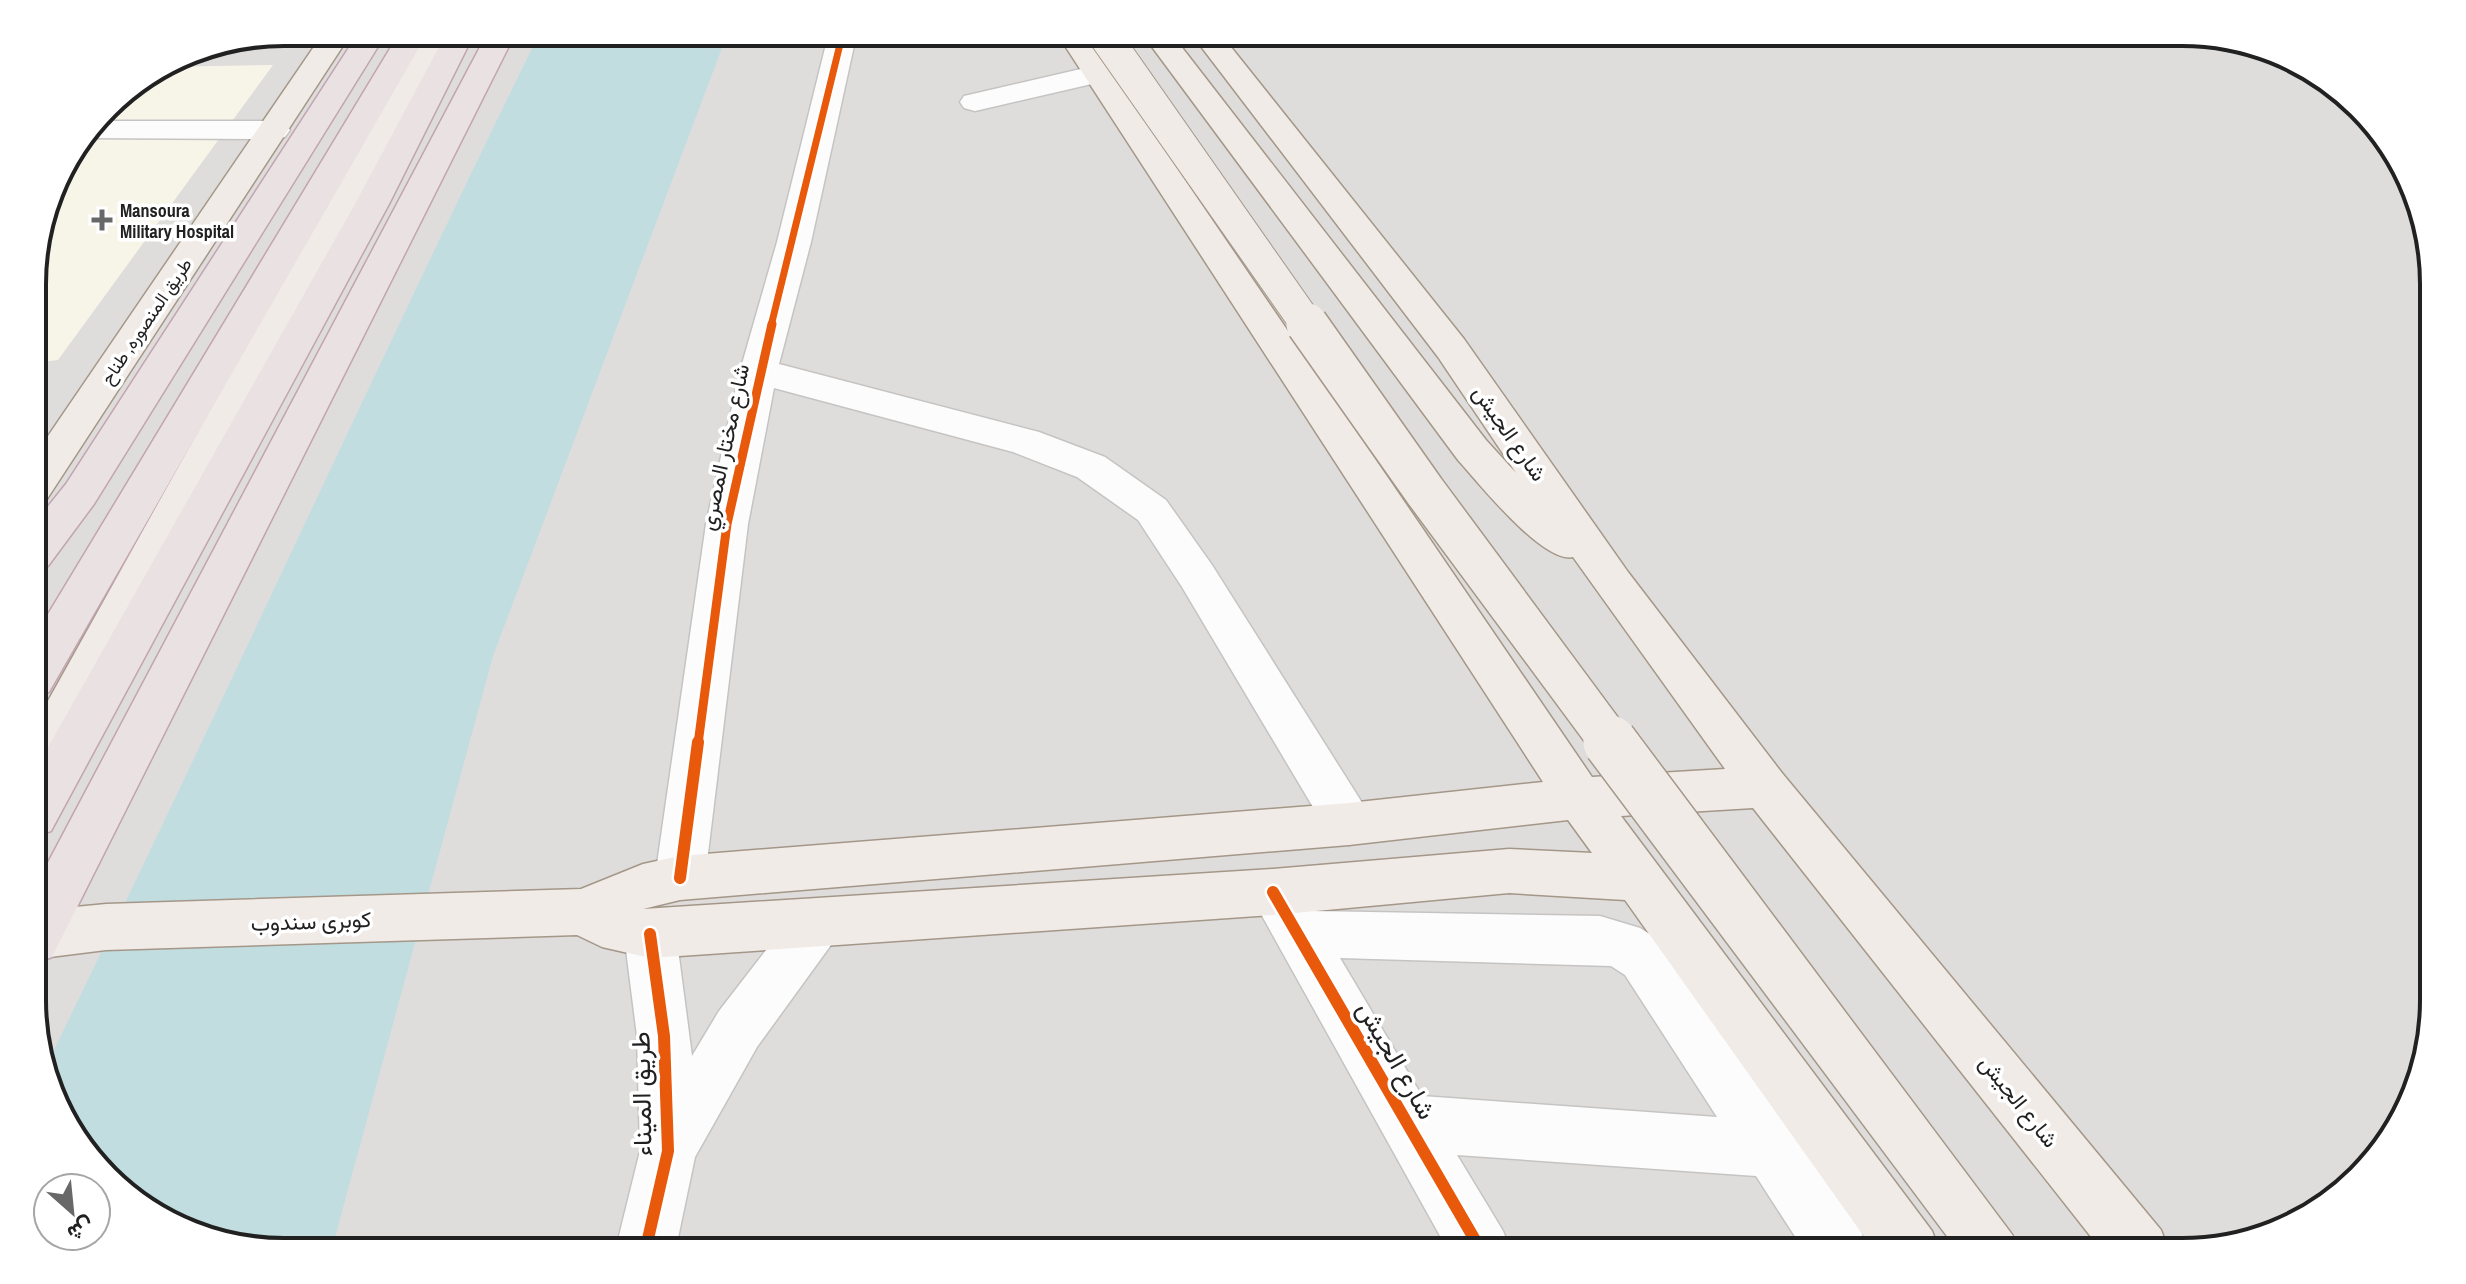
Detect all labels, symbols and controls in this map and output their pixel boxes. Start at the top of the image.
place label: Mansoura Military Hospital [120,198,234,244]
marker: Mansoura Military Hospital [91,209,113,231]
street label: طريق المنصوره, طناح [94,253,198,389]
street label: شارع مختار المصري [692,361,760,534]
street label: شارع الجيش [1466,379,1554,487]
street label: كوبرى سندوب [250,904,372,938]
street label: شارع الجيش [1348,994,1445,1126]
street label: طريق الميناء [622,1031,660,1157]
street label: شارع الجيش [1972,1048,2066,1154]
north arrow [32,1172,112,1252]
text: ش [62,1210,100,1249]

